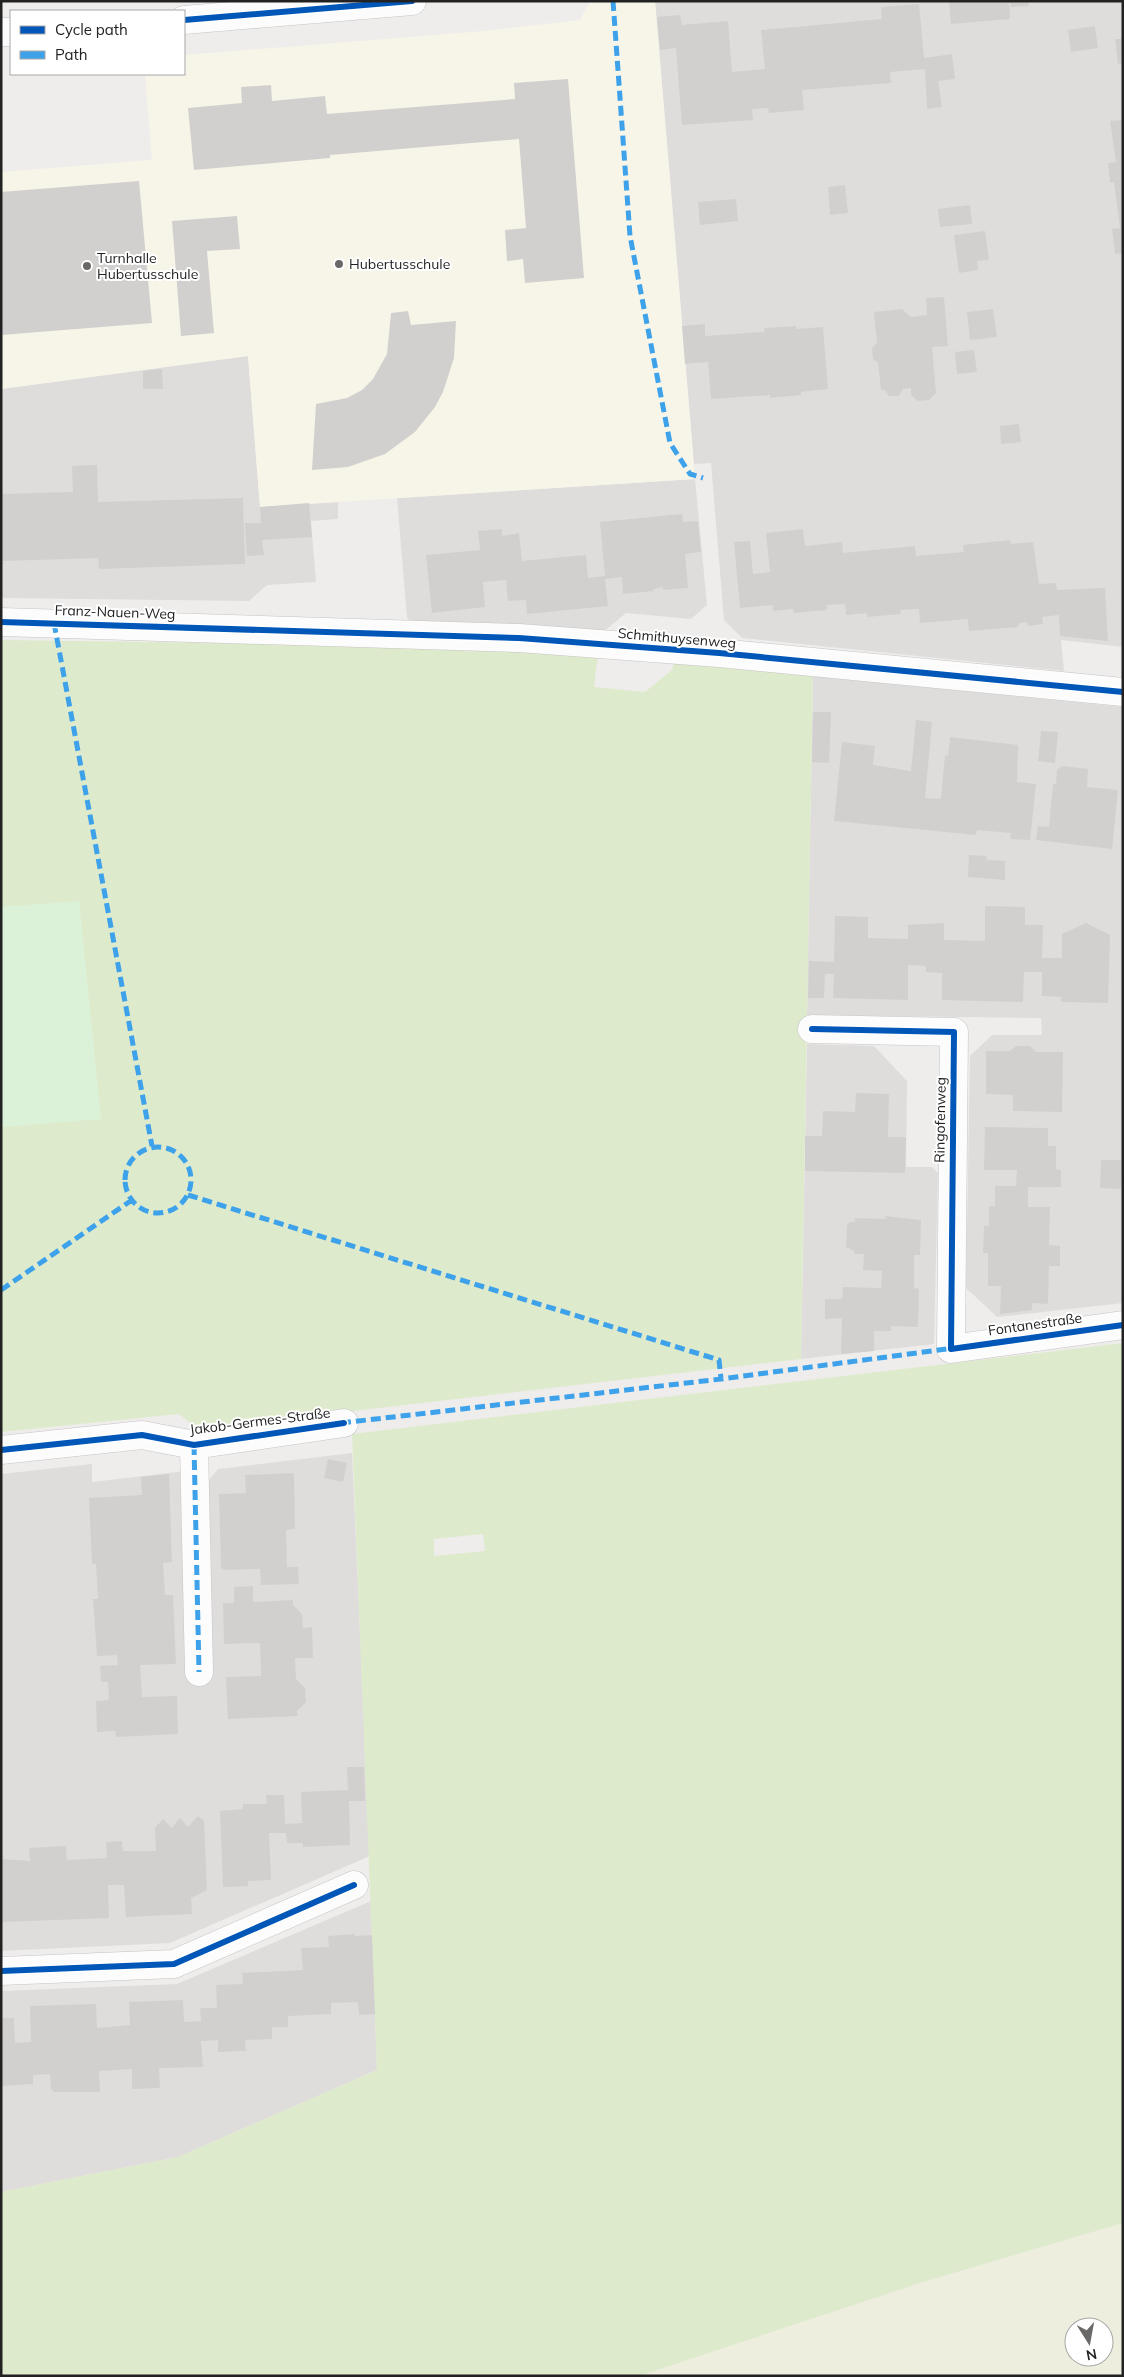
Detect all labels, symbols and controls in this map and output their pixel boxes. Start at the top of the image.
legend [10,10,185,75]
text: Cycle path [55,20,128,39]
text: Path [55,45,87,64]
place label: Turnhalle Hubertusschule [97,249,198,283]
place label: Hubertusschule [349,255,450,273]
marker: Hubertusschule [333,258,345,270]
marker: Turnhalle Hubertusschule [81,260,93,272]
street label: Franz-Nauen-Weg [54,601,176,623]
street label: Schmithuysenweg [617,624,737,652]
street label: Ringofenweg [930,1077,950,1163]
street label: Fontanestraße [987,1309,1083,1339]
street label: Jakob-Germes-Straße [189,1403,331,1439]
north arrow [1064,2317,1114,2367]
text: N [1085,2345,1098,2365]

